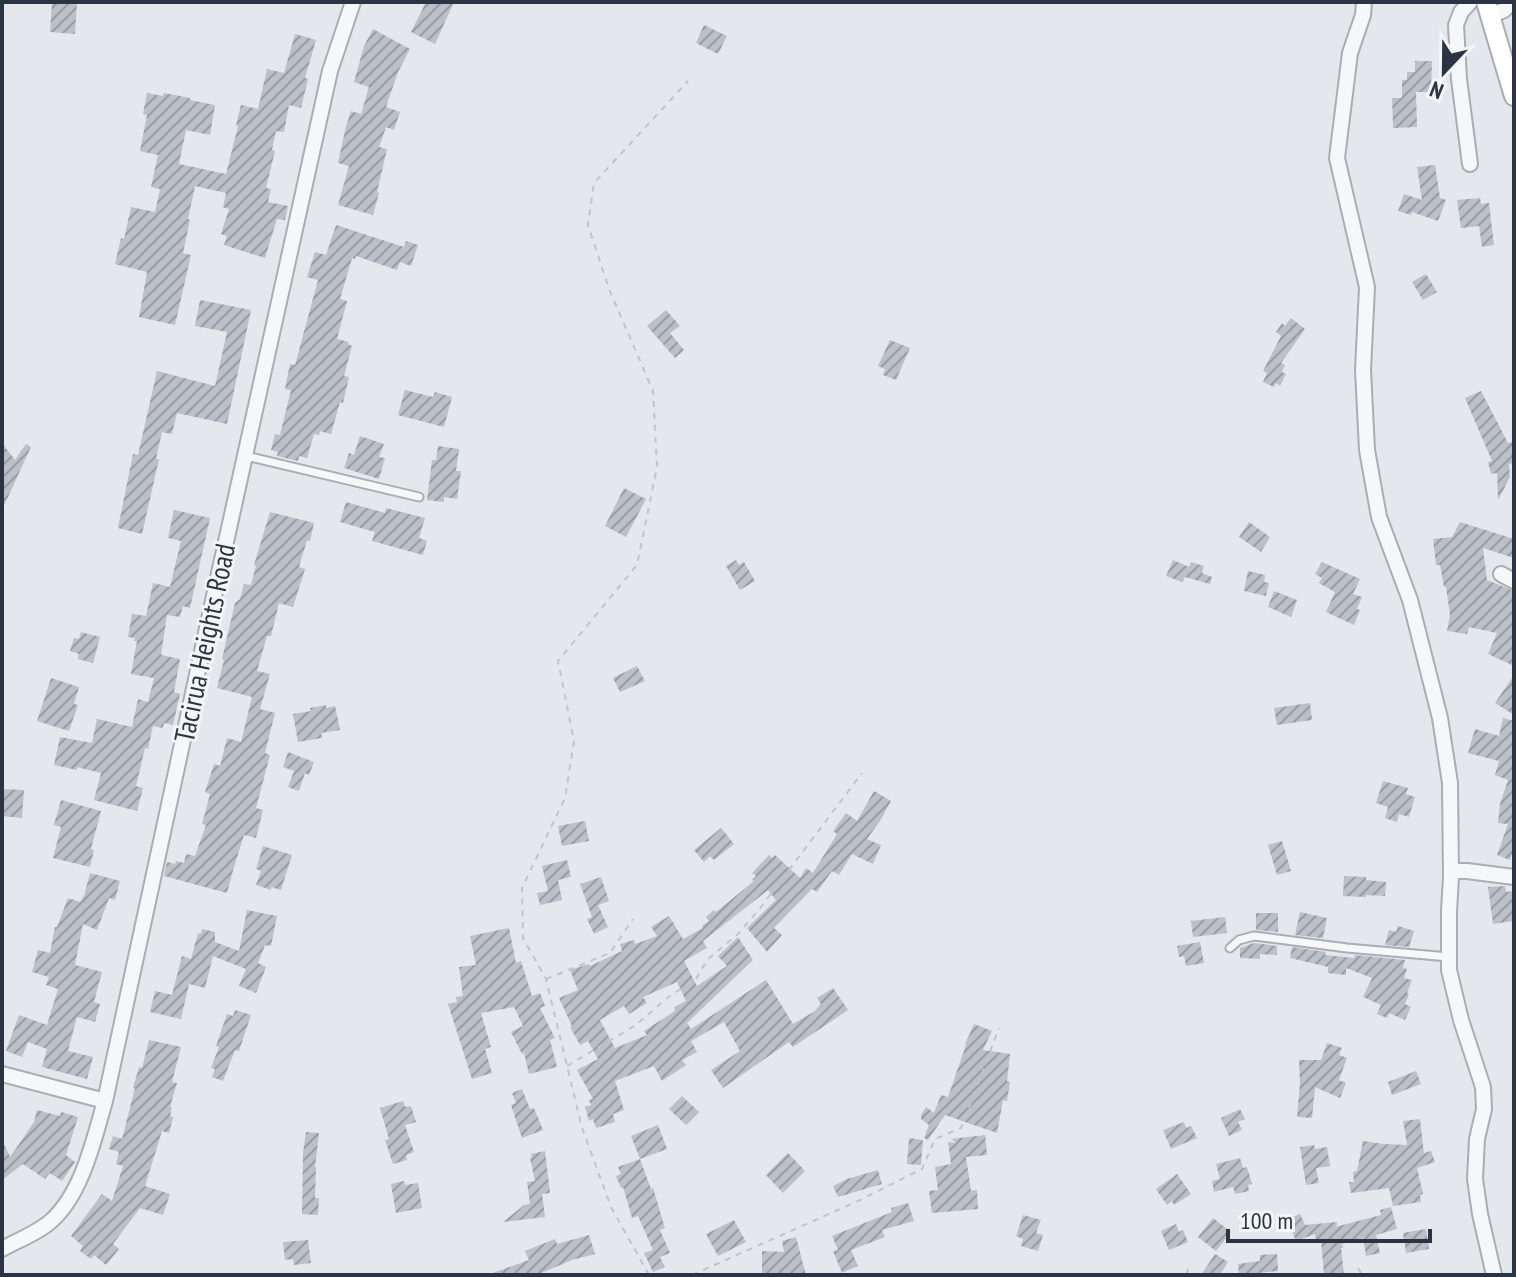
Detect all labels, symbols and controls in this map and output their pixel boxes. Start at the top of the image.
north arrow [1404,32,1484,112]
text: N [1426,75,1447,106]
street label: Tacirua Heights Road [165,540,243,746]
scale bar [1228,1193,1430,1243]
text: 100 m [1240,1205,1293,1236]

